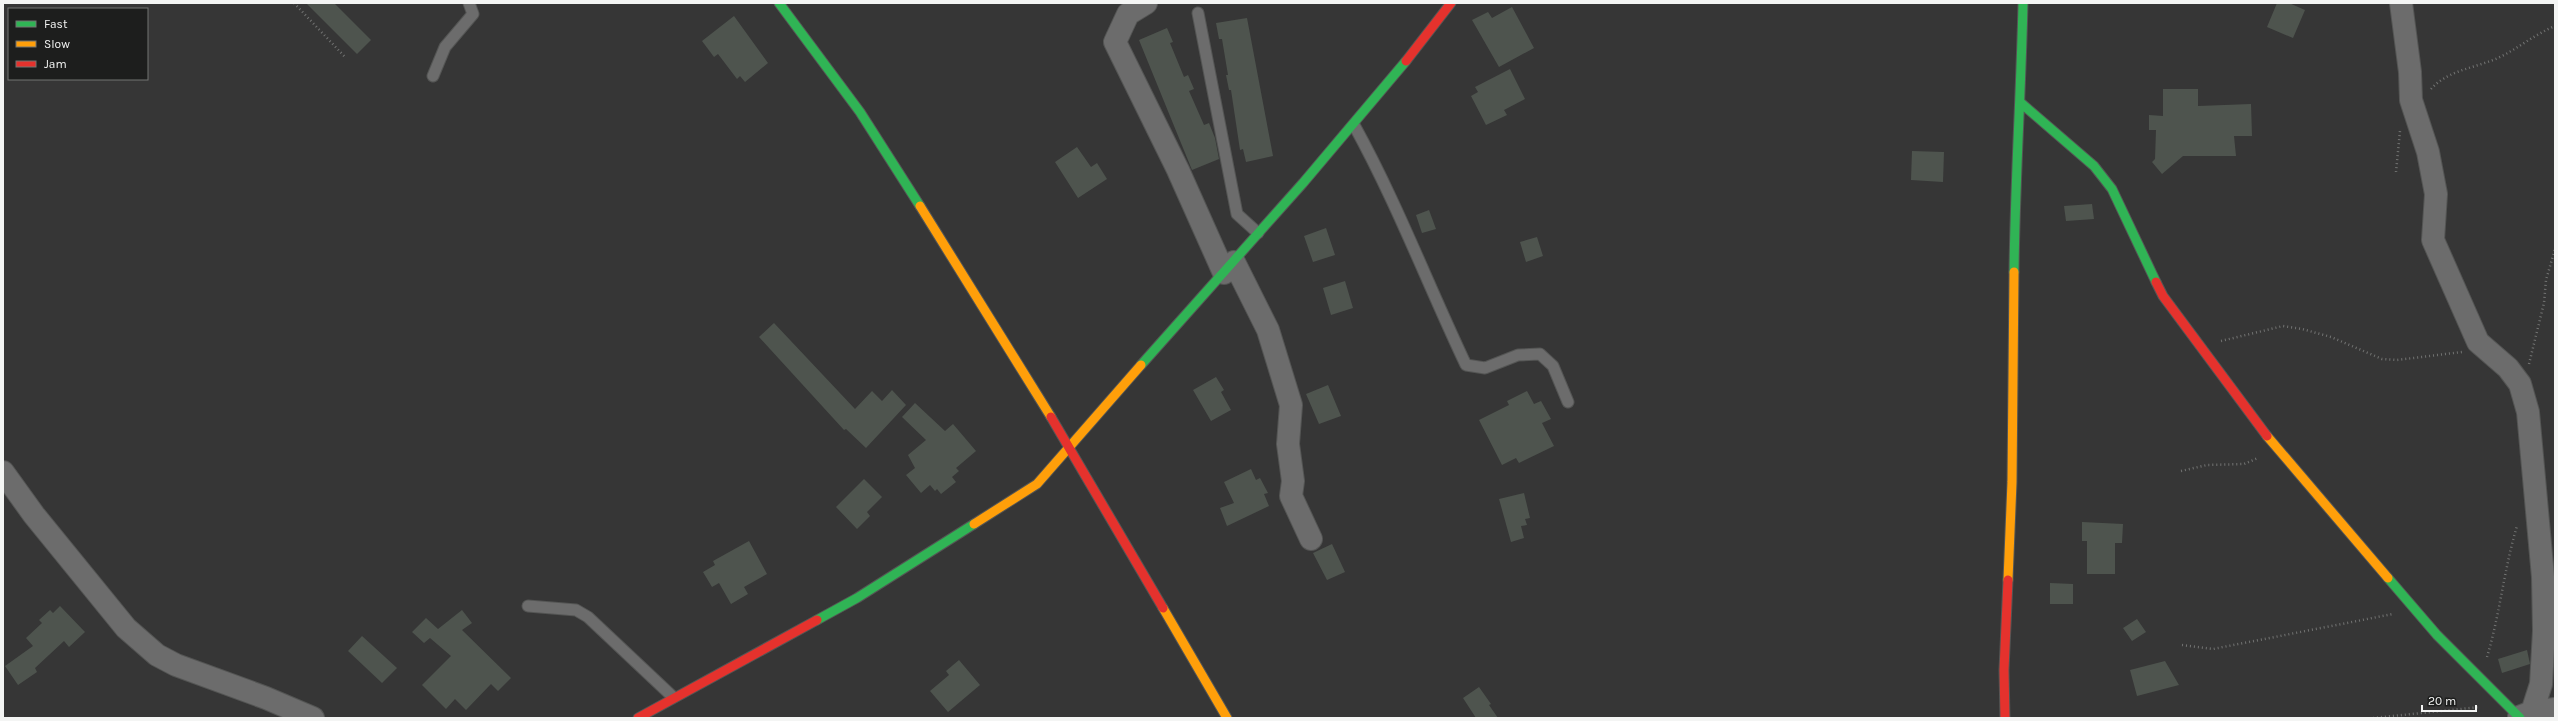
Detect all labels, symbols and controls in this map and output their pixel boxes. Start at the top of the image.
legend [8,8,148,80]
text: Fast [44,17,68,31]
text: Slow [44,37,70,51]
text: Jam [44,57,67,71]
scale bar [2422,687,2476,713]
text: 20 m [2428,694,2456,708]

